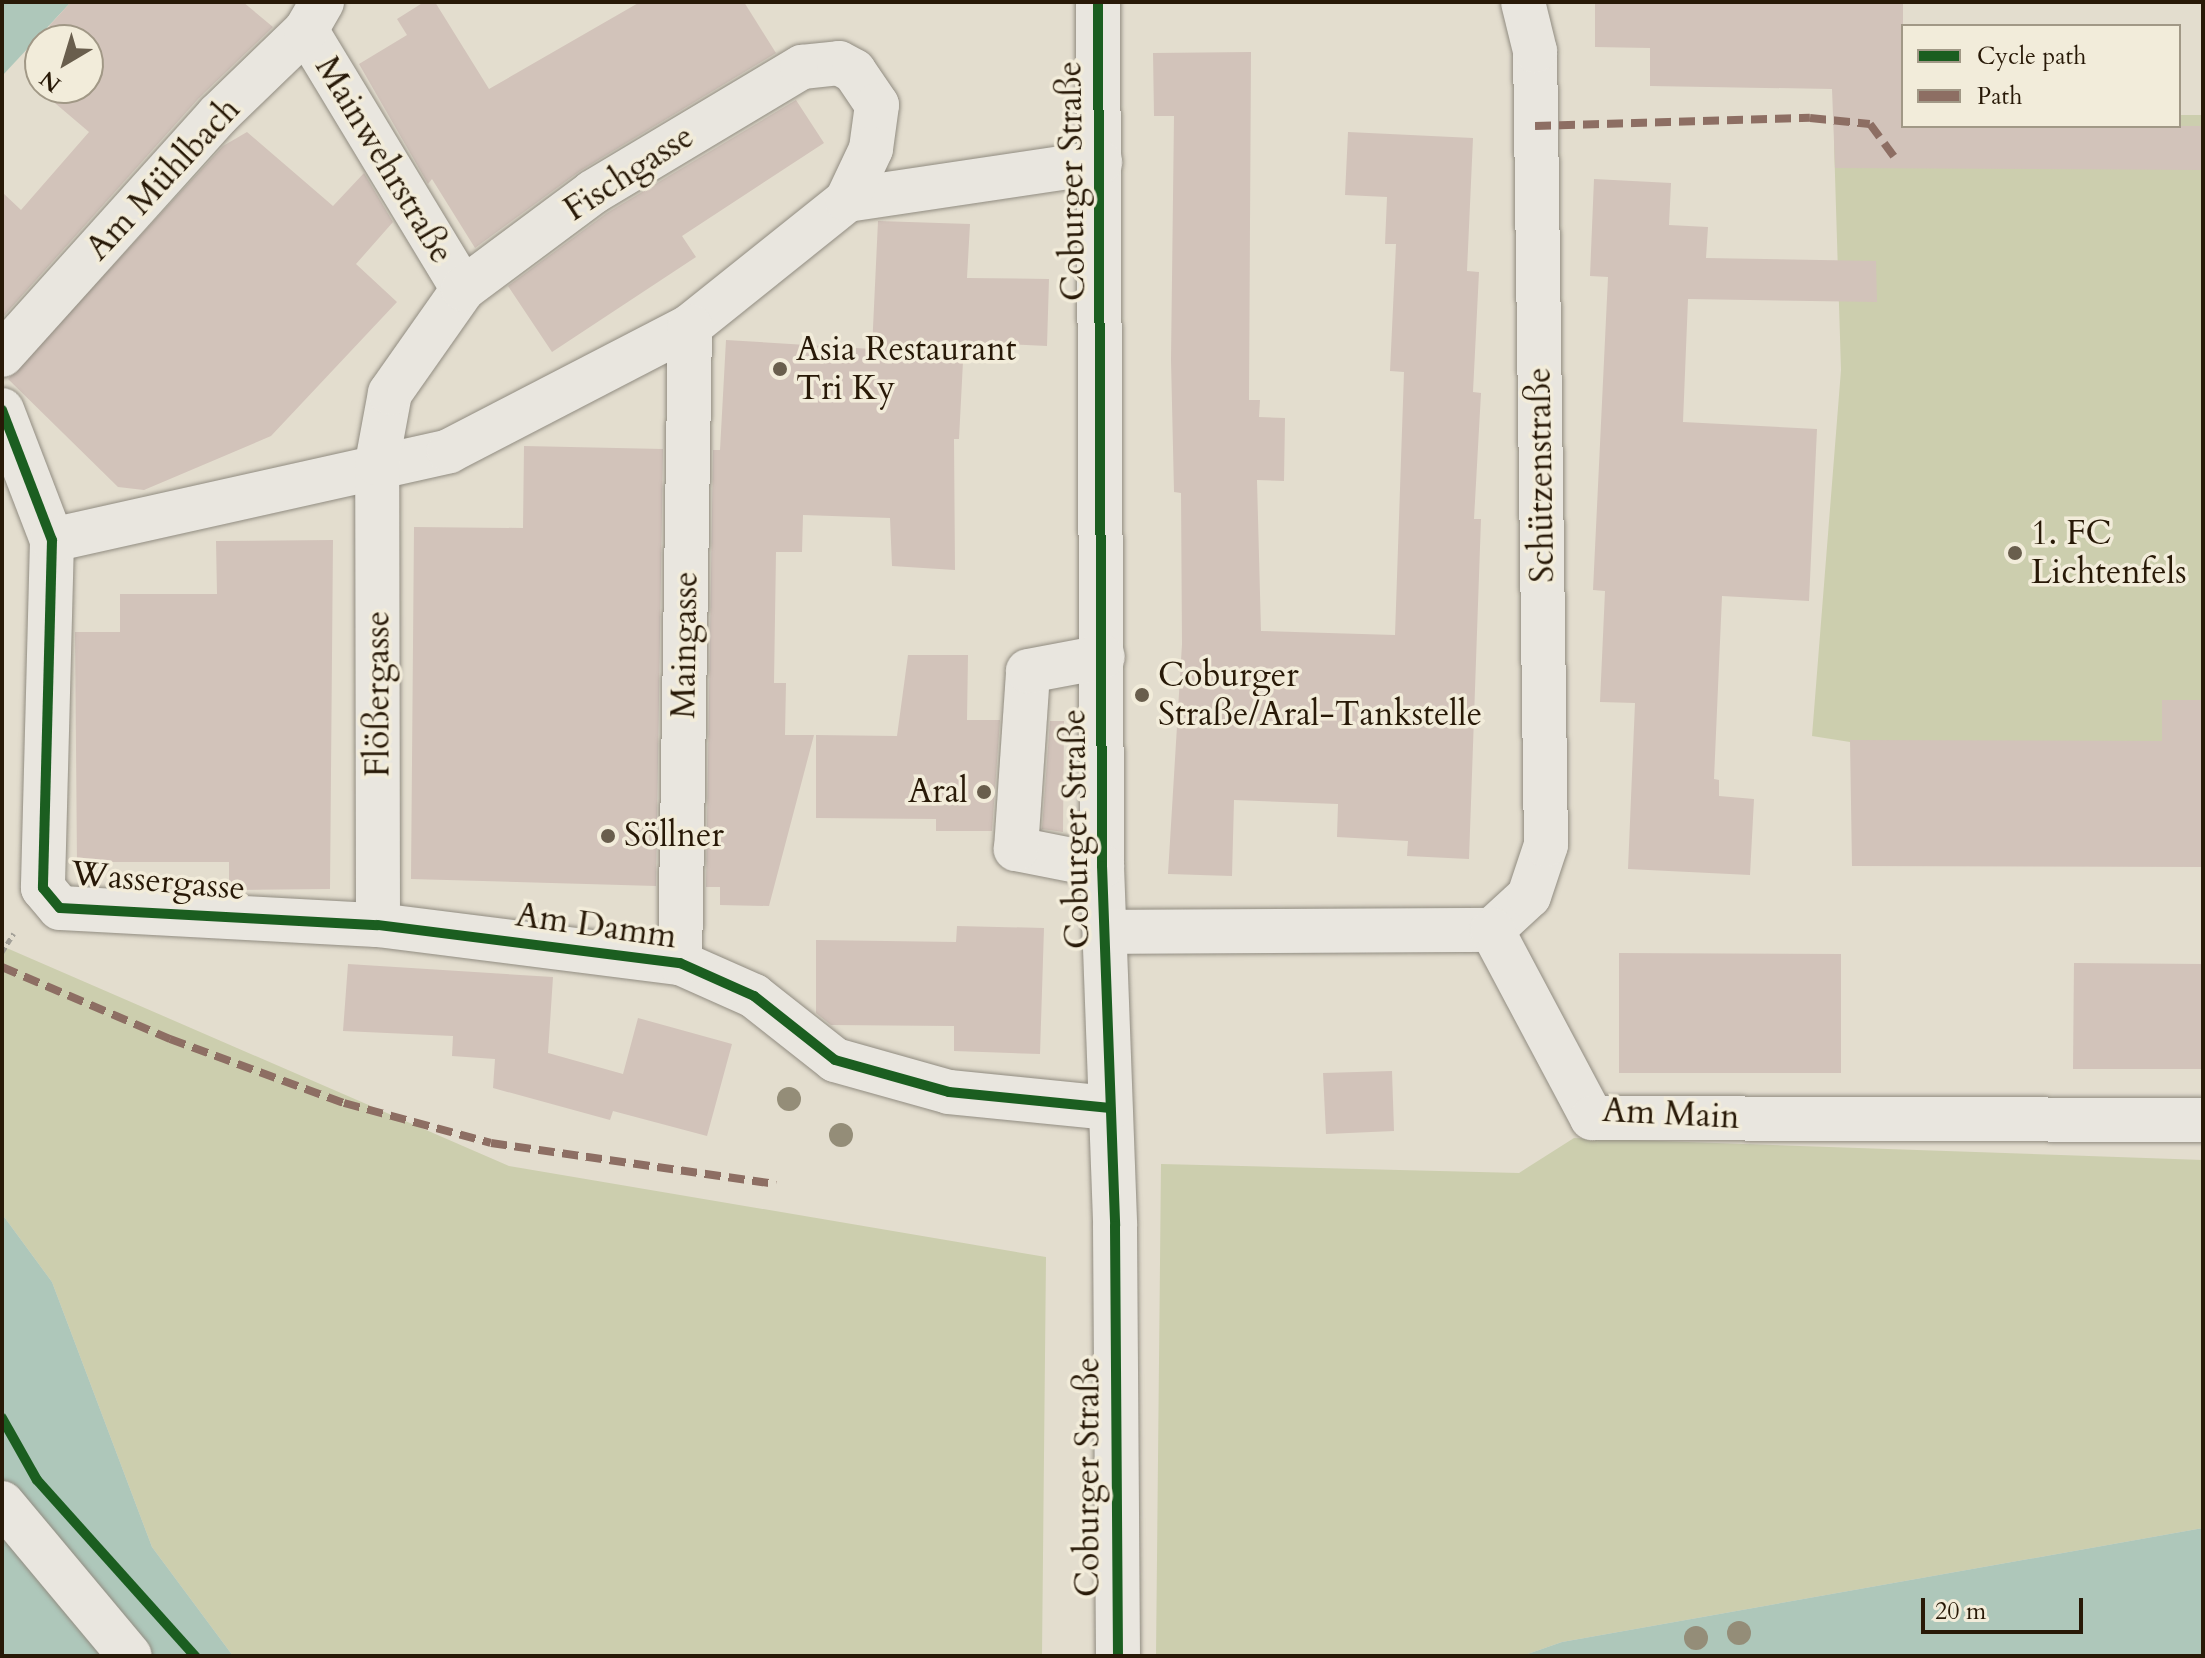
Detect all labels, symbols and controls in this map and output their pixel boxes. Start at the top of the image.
north arrow [24,24,104,104]
legend [1901,24,2181,128]
text: Cycle path [1977,40,2086,73]
street label: Mainwehrstraße [306,49,462,271]
street label: Coburger Straße [1050,61,1094,301]
text: N [34,64,67,99]
text: Path [1977,80,2022,113]
street label: Am Mühlbach [77,89,249,269]
street label: Fischgasse [556,116,702,230]
place label: Asia Restaurant Tri Ky [796,329,1017,408]
marker: Asia Restaurant Tri Ky [771,360,789,378]
street label: Schützenstraße [1519,367,1563,583]
place label: 1. FC Lichtenfels [2031,513,2187,592]
marker: 1. FC Lichtenfels [2006,544,2024,562]
street label: Maingasse [663,571,707,719]
street label: Flößergasse [358,611,398,777]
place label: Coburger Straße/Aral-Tankstelle [1158,655,1482,734]
marker: Coburger Straße/Aral-Tankstelle [1133,686,1151,704]
street label: Coburger Straße [1054,709,1098,949]
place label: Aral [908,772,968,812]
marker: Aral [975,783,993,801]
place label: Söllner [624,816,724,856]
marker: Söllner [599,827,617,845]
street label: Wassergasse [69,853,247,909]
street label: Am Damm [513,895,679,957]
street label: Am Main [1601,1090,1741,1138]
street label: Coburger Straße [1068,1357,1108,1597]
scale bar [1925,1582,2087,1632]
text: 20 m [1935,1595,1986,1628]

